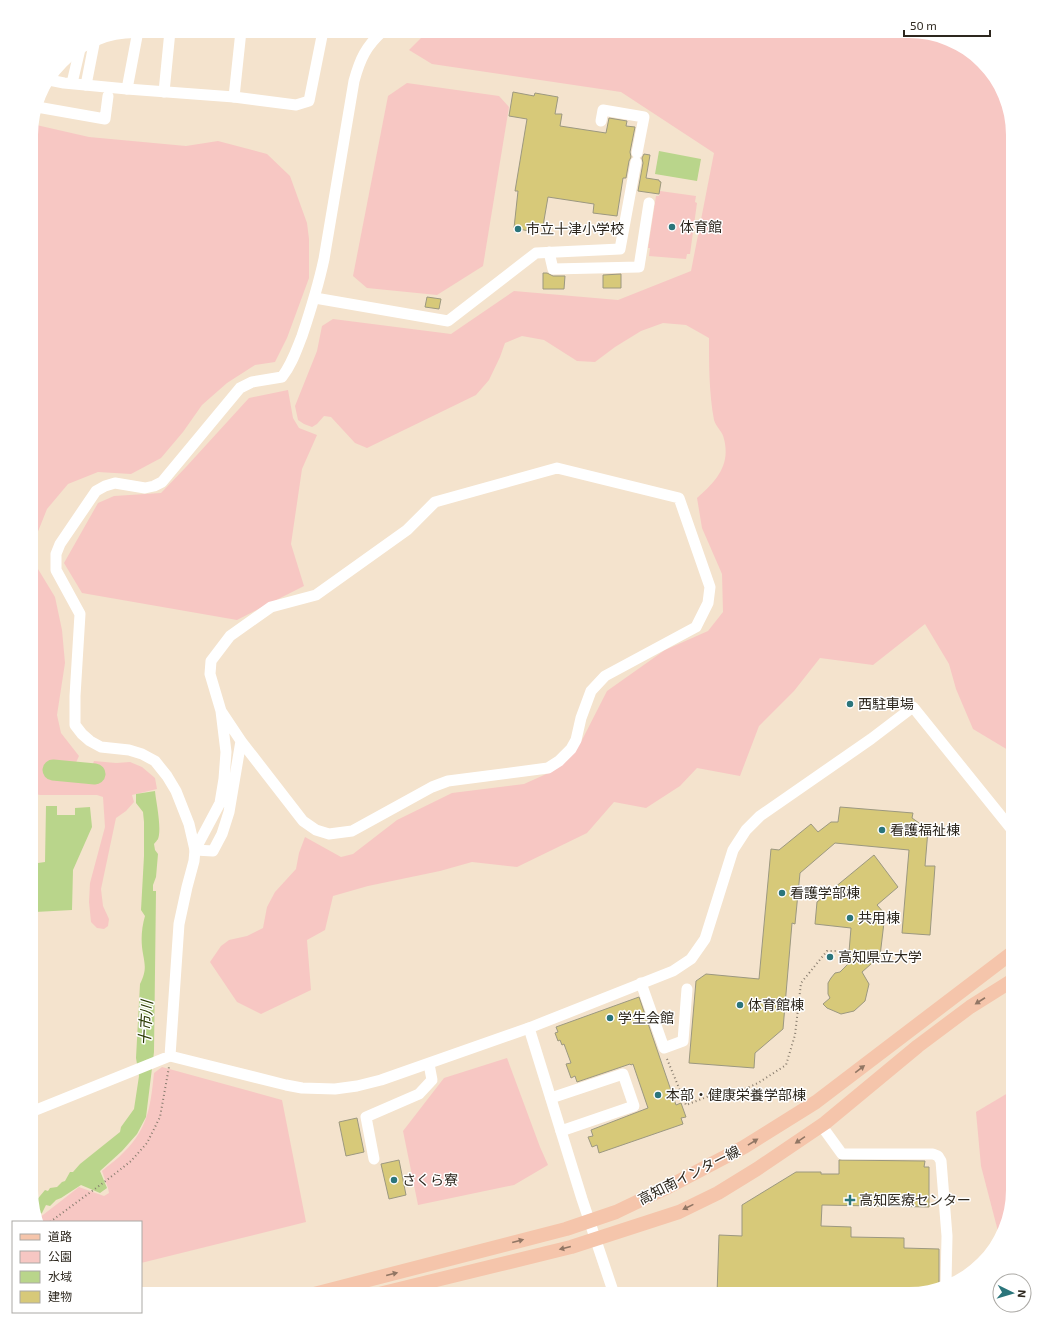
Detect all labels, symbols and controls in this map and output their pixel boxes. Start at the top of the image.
scale bar [904,12,990,38]
text: 50 m [910,18,937,32]
place label: 体育館 [680,218,722,235]
place label: 市立十津小学校 [526,220,624,237]
marker: 体育館 [667,222,677,232]
marker: 市立十津小学校 [513,224,523,234]
place label: 西駐車場 [858,695,914,712]
marker: 西駐車場 [845,699,855,709]
place label: 看護福祉棟 [890,821,960,838]
marker: 看護福祉棟 [877,825,887,835]
place label: 看護学部棟 [790,884,860,901]
marker: 看護学部棟 [777,888,787,898]
place label: 共用棟 [858,909,900,926]
marker: 共用棟 [845,913,855,923]
place label: 高知県立大学 [838,948,922,965]
marker: 高知県立大学 [825,952,835,962]
place label: 体育館棟 [748,996,804,1013]
one-way arrow [975,997,985,1005]
water label: 十市川 [135,998,155,1046]
marker: 体育館棟 [735,1000,745,1010]
place label: 学生会館 [618,1009,674,1026]
marker: 学生会館 [605,1013,615,1023]
one-way arrow [855,1065,866,1073]
place label: 本部・健康栄養学部棟 [666,1086,806,1103]
marker: 本部・健康栄養学部棟 [653,1090,663,1100]
one-way arrow [794,1136,805,1144]
one-way arrow [747,1138,758,1145]
street label: 高知南インター線 [635,1142,743,1208]
place label: さくら寮 [402,1171,458,1188]
marker: さくら寮 [389,1175,399,1185]
place label: 高知医療センター [859,1191,971,1208]
marker: 高知医療センター [844,1194,856,1206]
one-way arrow [683,1204,694,1210]
legend [12,1221,142,1313]
text: 道路 [48,1229,72,1243]
one-way arrow [512,1238,524,1244]
one-way arrow [559,1246,572,1252]
text: 公園 [48,1249,72,1263]
text: 水域 [48,1269,72,1283]
one-way arrow [386,1271,398,1277]
north arrow [992,1273,1032,1313]
text: 建物 [48,1289,72,1303]
text: N [1016,1289,1029,1298]

